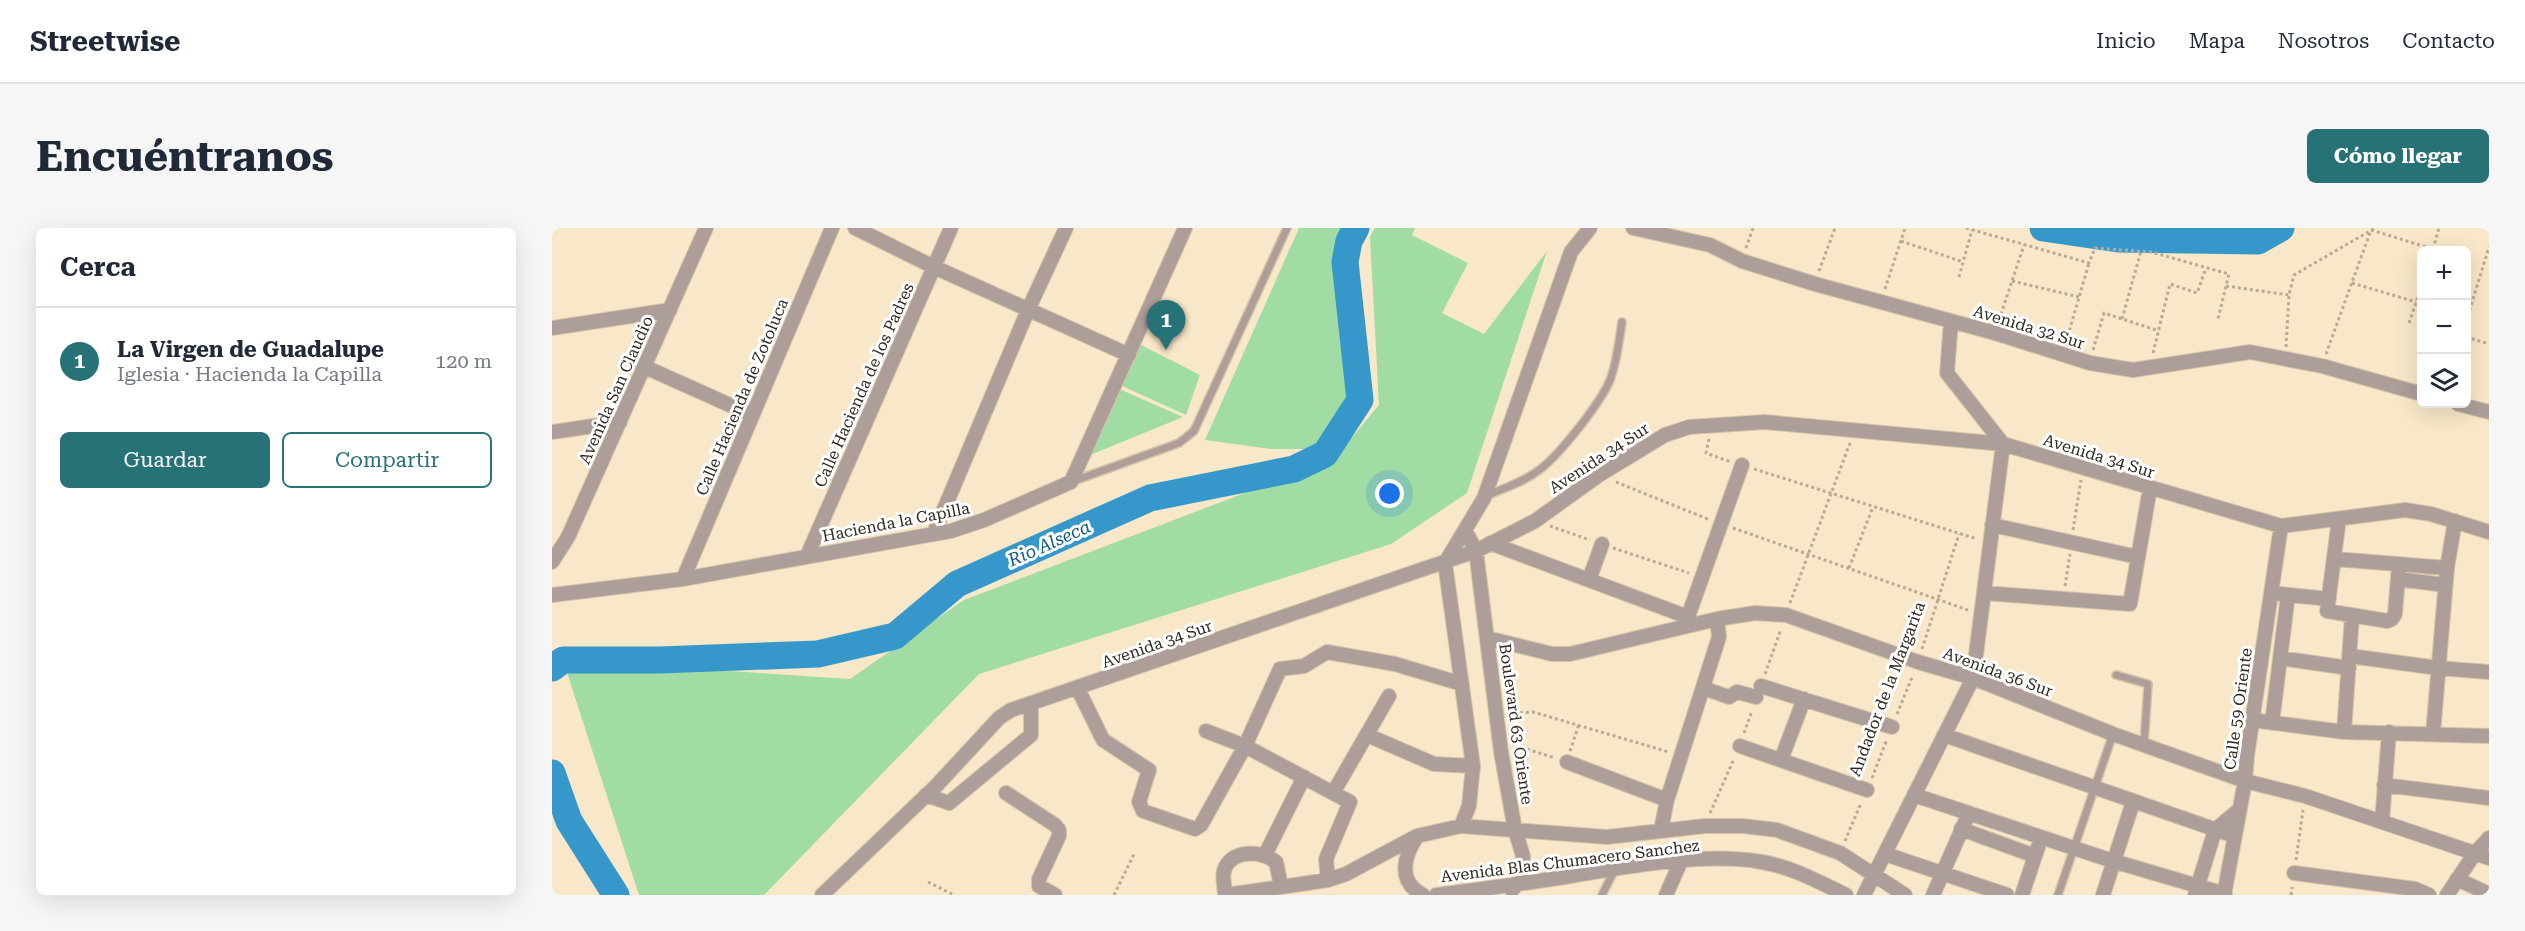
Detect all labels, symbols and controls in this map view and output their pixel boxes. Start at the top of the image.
text: Streetwise [30,25,181,58]
text: Inicio [2096,29,2156,53]
text: Mapa [2189,29,2245,53]
text: Nosotros [2278,29,2369,53]
text: Contacto [2402,29,2495,53]
button: Cómo llegar [2307,129,2489,183]
text: Encuéntranos [36,132,334,181]
map controls [2417,246,2471,408]
button: + [2417,246,2471,300]
text: Cerca [60,252,136,282]
street label: Calle Hacienda de los Padres [810,280,918,490]
street label: Calle Hacienda de Zotoluca [692,295,792,498]
pin: 1 [1146,300,1186,350]
button: − [2417,300,2471,354]
street label: Avenida 32 Sur [1971,301,2087,353]
street label: Avenida San Claudio [575,313,657,467]
text: La Virgen de Guadalupe [117,337,384,362]
text: 1 [74,349,85,373]
text: 120 m [435,349,492,373]
button: layers [2417,354,2471,408]
text: Iglesia · Hacienda la Capilla [117,362,382,386]
street label: Avenida 34 Sur [1545,418,1653,497]
street label: Avenida 34 Sur [2041,430,2157,482]
button: Guardar [60,432,270,488]
button: Compartir [282,432,492,488]
your location [1375,479,1404,508]
street label: Hacienda la Capilla [821,498,972,546]
water label: Rio Alseca [1004,515,1094,571]
street label: Andador de la Margarita [1845,599,1929,779]
street label: Avenida 34 Sur [1099,616,1215,672]
street label: Boulevard 63 Oriente [1495,642,1537,806]
street label: Avenida 36 Sur [1941,643,2056,701]
street label: Calle 59 Oriente [2220,647,2256,771]
street label: Avenida Blas Chumacero Sanchez [1440,836,1701,886]

